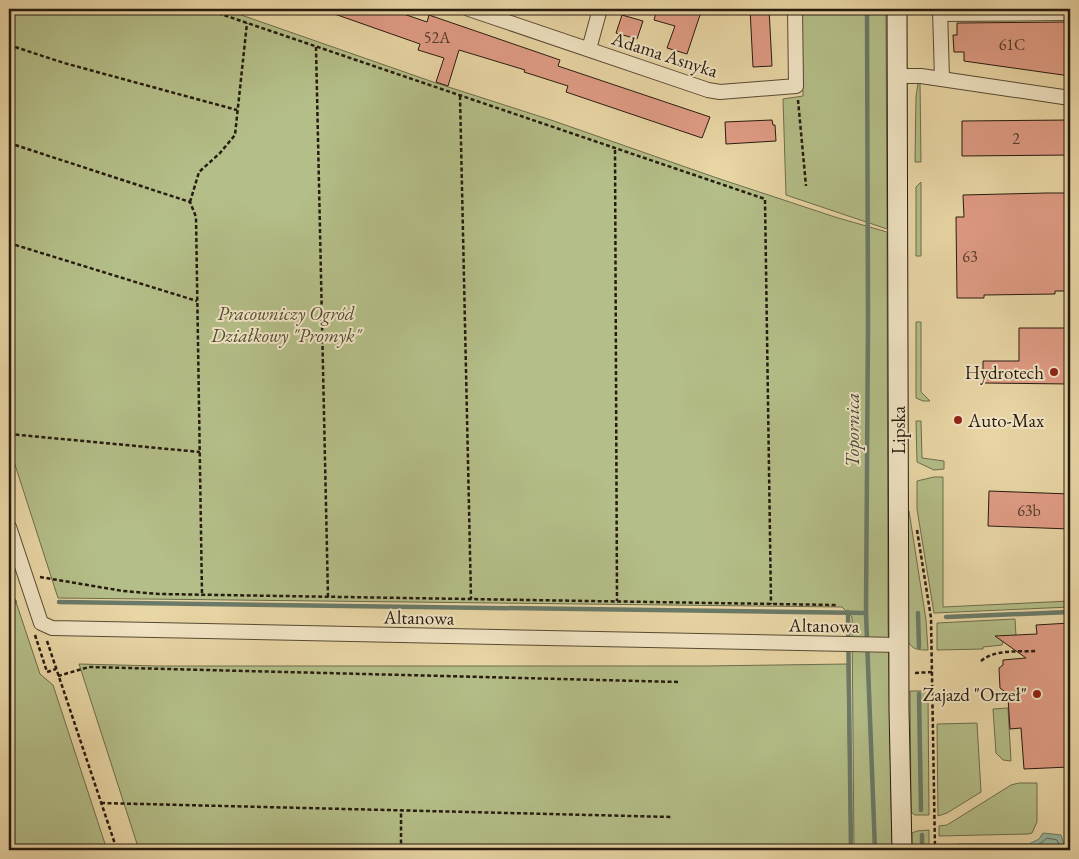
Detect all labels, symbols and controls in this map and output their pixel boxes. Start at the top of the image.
street label: Adama Asnyka [608,25,721,83]
house number: 52A [424,27,451,48]
house number: 61C [999,34,1025,55]
house number: 2 [1012,128,1020,149]
house number: 63 [962,246,978,267]
park label: Pracowniczy Ogród Działkowy "Promyk" [210,301,363,348]
place label: Hydrotech [965,360,1044,385]
marker: Hydrotech [1048,366,1060,378]
water label: Topornica [839,393,865,467]
street label: Lipska [886,405,911,454]
place label: Auto-Max [967,408,1045,433]
marker: Auto-Max [952,414,964,426]
house number: 63b [1017,500,1041,521]
street label: Altanowa [382,604,455,631]
street label: Altanowa [787,612,860,639]
place label: Zajazd "Orzeł" [923,682,1027,707]
marker: Zajazd "Orzeł" [1031,688,1043,700]

